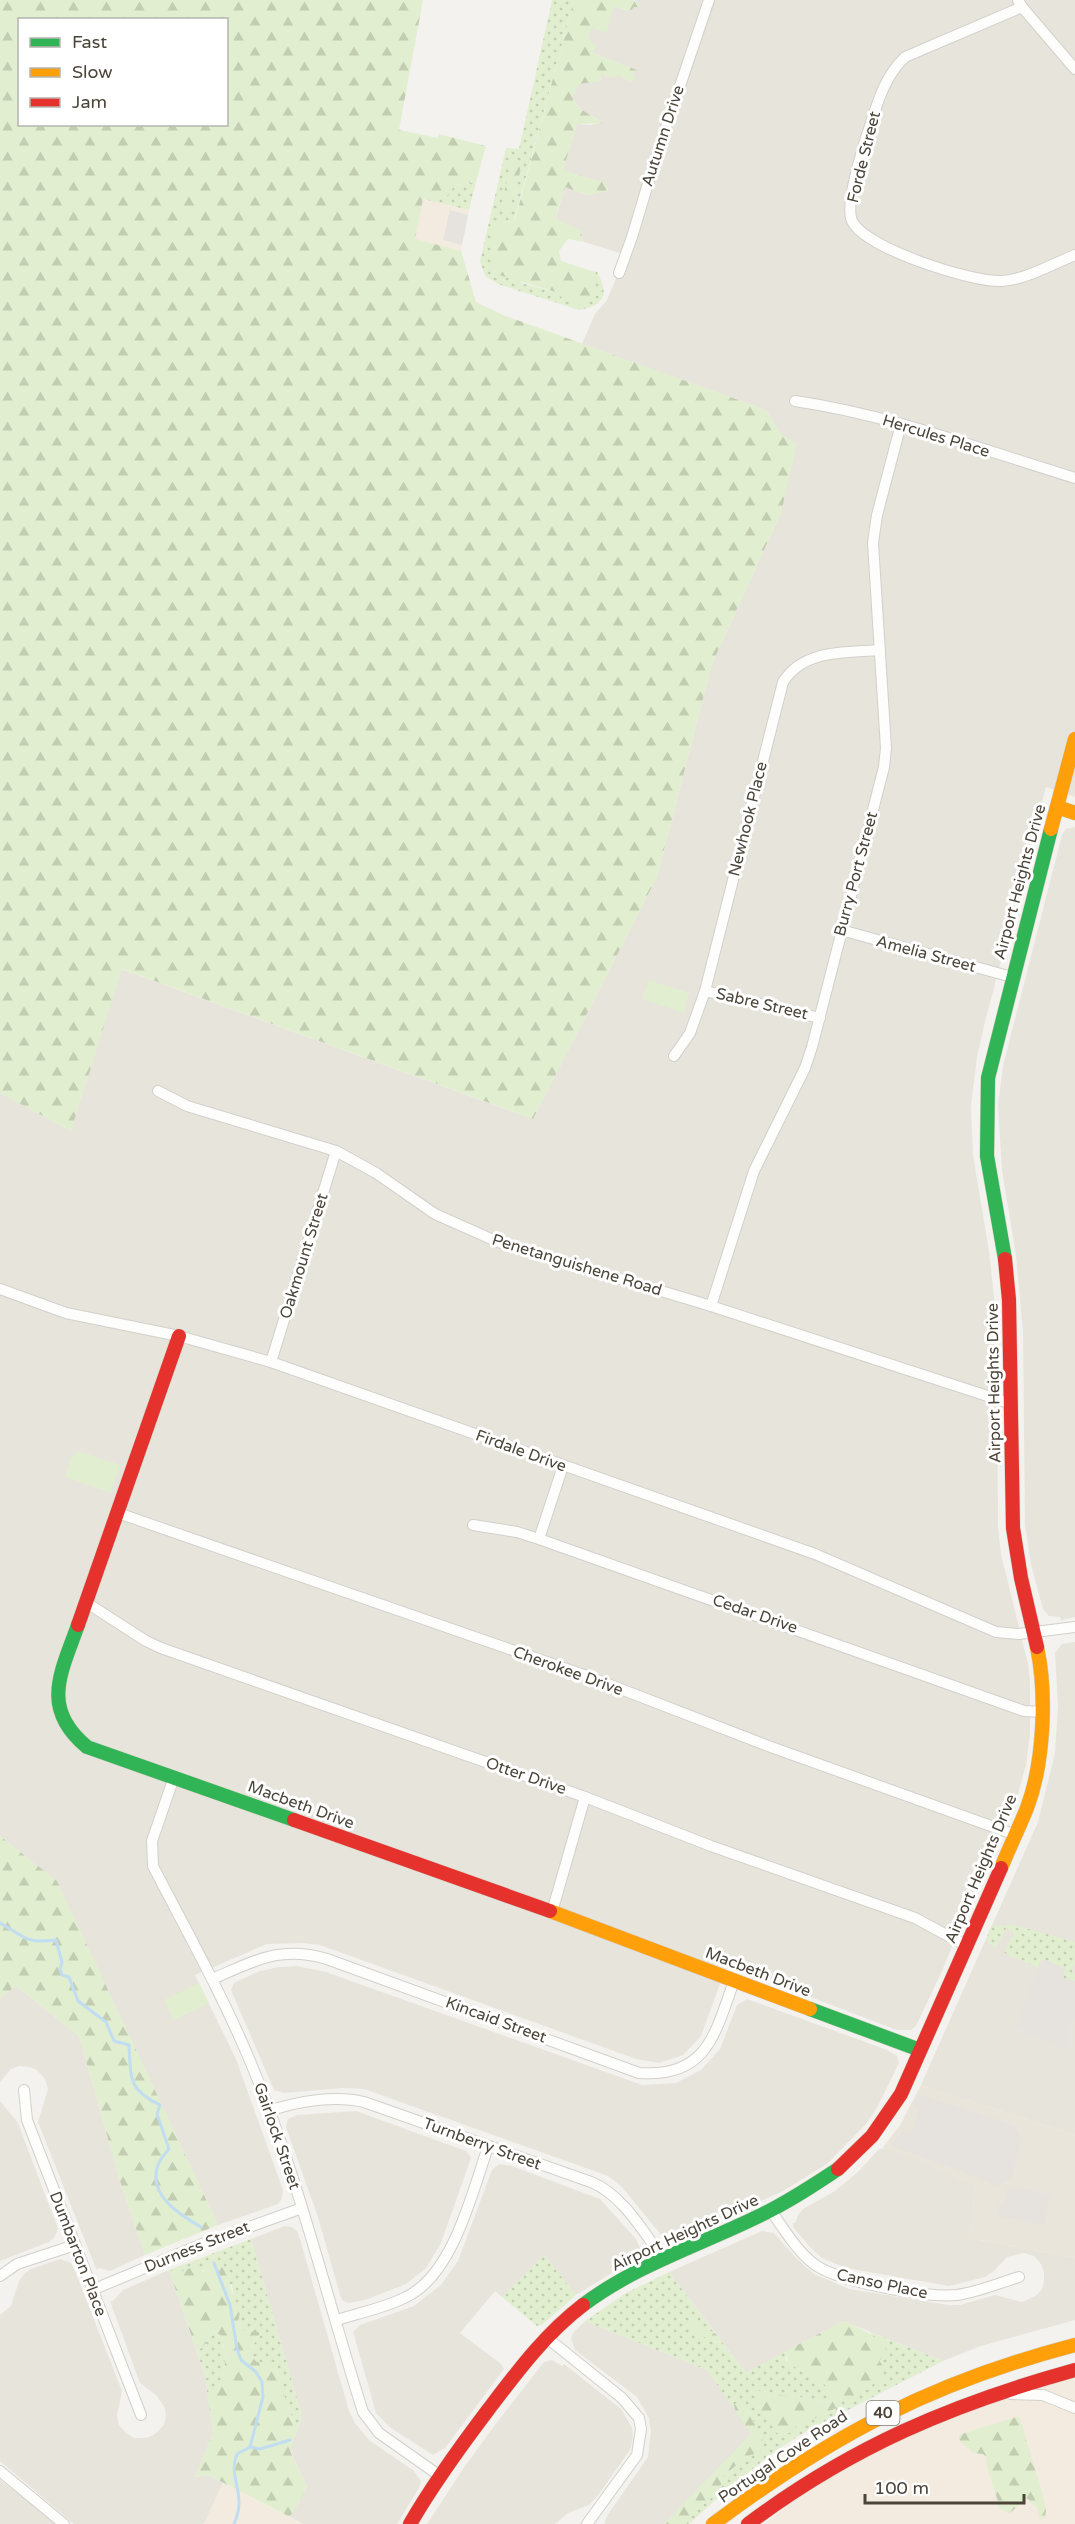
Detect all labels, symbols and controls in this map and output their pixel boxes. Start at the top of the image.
legend [18,18,228,126]
text: Fast [72,31,107,53]
text: Slow [72,61,113,83]
street label: Autumn Drive [637,83,689,189]
text: Jam [72,91,107,113]
street label: Forde Street [843,109,885,205]
street label: Hercules Place [880,410,992,462]
street label: Newhook Place [724,760,772,878]
street label: Airport Heights Drive [990,802,1050,962]
street label: Burry Port Street [830,810,882,938]
street label: Amelia Street [874,931,978,977]
street label: Sabre Street [714,984,810,1024]
street label: Oakmount Street [275,1191,333,1321]
street label: Penetanguishene Road [490,1230,664,1300]
street label: Airport Heights Drive [983,1303,1005,1463]
street label: Firdale Drive [473,1425,569,1477]
street label: Cedar Drive [710,1590,800,1638]
street label: Cherokee Drive [510,1642,626,1700]
street label: Otter Drive [483,1753,569,1799]
street label: Macbeth Drive [245,1777,357,1833]
street label: Airport Heights Drive [941,1791,1021,1947]
street label: Macbeth Drive [702,1943,814,2001]
street label: Kincaid Street [443,1992,549,2048]
street label: Gairlock Street [249,2080,305,2192]
street label: Turnberry Street [420,2113,544,2175]
street label: Dumbarton Place [45,2189,111,2319]
street label: Airport Heights Drive [608,2190,762,2276]
street label: Durness Street [141,2217,253,2277]
street label: Canso Place [835,2265,929,2303]
road number: 40 [866,2401,900,2425]
street label: Portugal Cove Road [715,2406,851,2508]
scale bar [865,2467,1024,2505]
text: 100 m [874,2477,929,2499]

